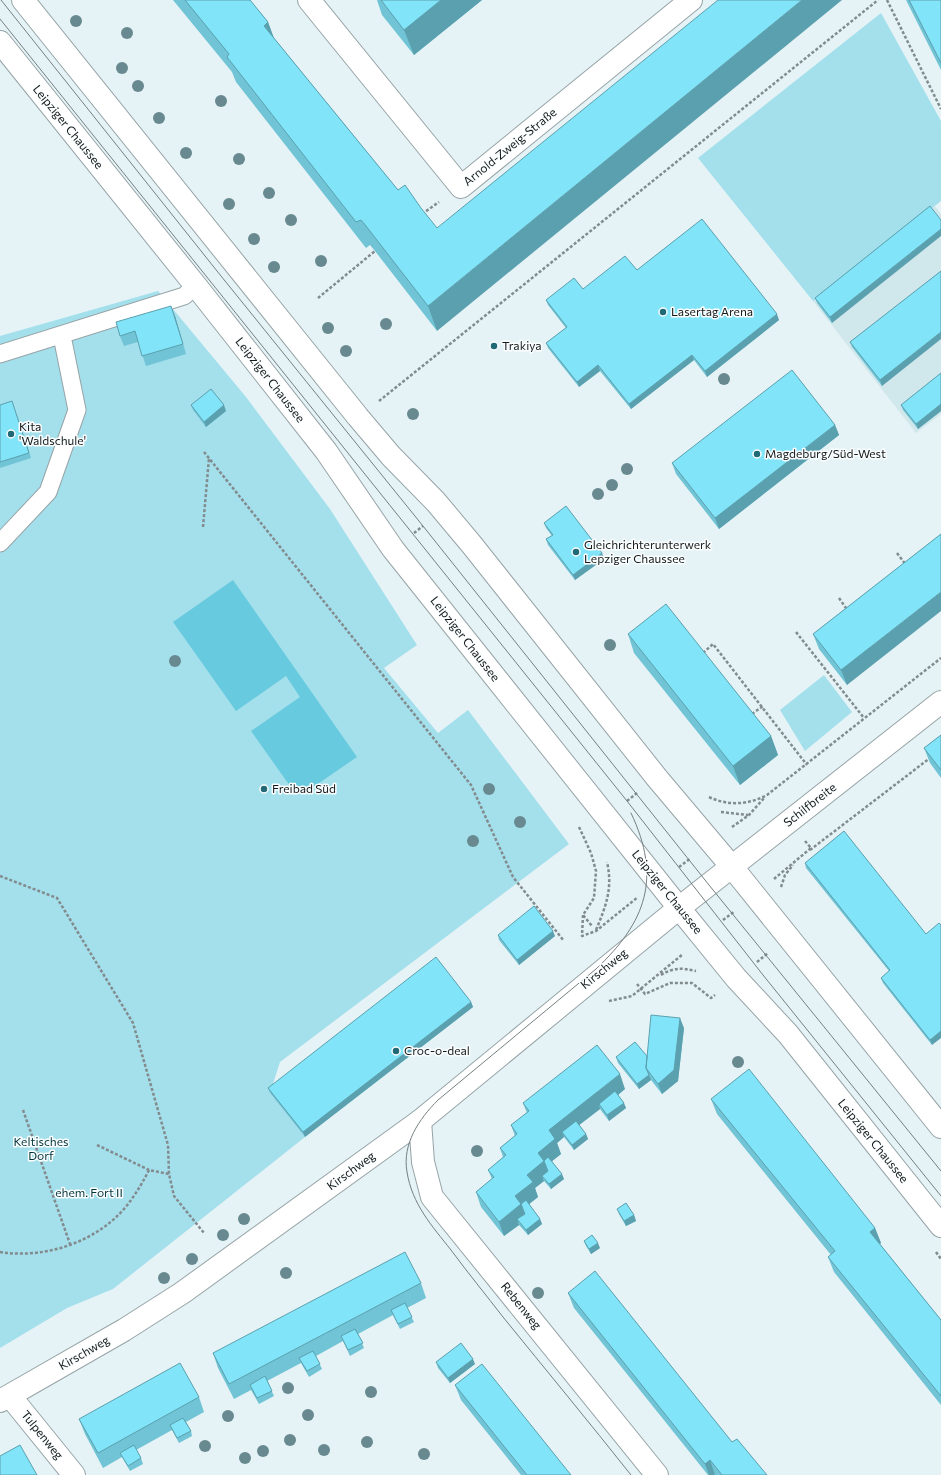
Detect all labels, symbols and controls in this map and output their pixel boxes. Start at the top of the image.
street label: Leipziger Chaussee [31,82,107,171]
street label: Arnold-Zweig-Straße [460,104,559,188]
place label: Lasertag Arena [671,304,753,318]
marker: Lasertag Arena [658,307,668,317]
street label: Leipziger Chaussee [233,334,308,425]
place label: Trakiya [502,338,542,352]
marker: Trakiya [489,341,499,351]
place label: Kita 'Waldschule' [19,419,86,447]
marker: Kita 'Waldschule' [6,429,16,439]
place label: Magdeburg/Süd-West [765,446,886,460]
marker: Magdeburg/Süd-West [752,449,762,459]
place label: Gleichrichterunterwerk Lepziger Chaussee [584,537,712,565]
marker: Gleichrichterunterwerk Lepziger Chaussee [571,547,581,557]
street label: Leipziger Chaussee [428,593,503,684]
street label: Schilfbreite [780,779,839,829]
place label: Freibad Süd [272,781,336,795]
marker: Freibad Süd [259,784,269,794]
street label: Leipziger Chaussee [630,847,706,936]
street label: Kirschweg [577,945,630,991]
place label: Croc-o-deal [404,1043,470,1057]
marker: Croc-o-deal [391,1046,401,1056]
street label: Leipziger Chaussee [836,1096,912,1185]
park label: Keltisches Dorf [13,1134,69,1162]
street label: Kirschweg [324,1148,378,1192]
park label: ehem. Fort II [55,1185,123,1199]
street label: Rebenweg [499,1279,545,1332]
street label: Kirschweg [56,1332,112,1372]
street label: Tulpenweg [19,1407,67,1462]

